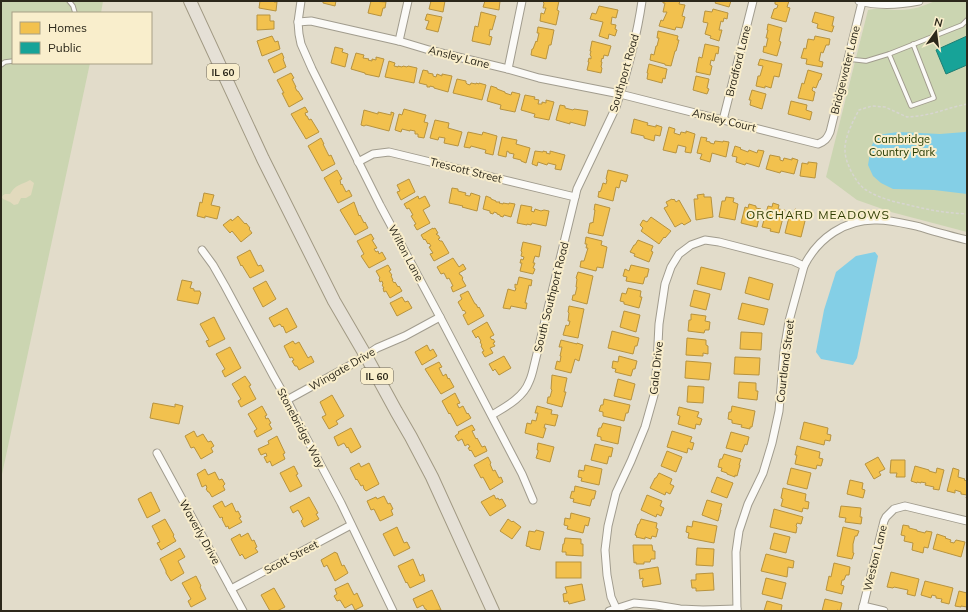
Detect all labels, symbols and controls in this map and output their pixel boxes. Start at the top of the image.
legend [12,12,152,64]
north arrow [916,12,956,52]
text: N [933,14,944,30]
text: Homes [48,20,87,35]
street label: Bradford Lane [722,24,754,98]
street label: Bridgewater Lane [827,24,863,116]
street label: Southport Road [606,32,642,114]
text: Public [48,40,82,55]
street label: Ansley Lane [427,43,491,71]
road number: IL 60 [207,64,239,80]
street label: Ansley Court [691,105,757,135]
park label: Cambridge Country Park [869,132,935,159]
street label: Trescott Street [429,154,504,186]
district label: ORCHARD MEADOWS [746,207,890,222]
street label: Wilton Lane [385,222,427,284]
street label: South Southport Road [531,240,571,354]
street label: Courtland Street [773,319,797,403]
street label: Gala Drive [646,341,666,395]
street label: Wingate Drive [307,344,377,394]
road number: IL 60 [361,368,393,384]
street label: Stonebridge Way [274,386,328,471]
street label: Waverly Drive [176,497,224,567]
street label: Weston Lane [860,524,890,592]
street label: Scott Street [262,537,321,577]

